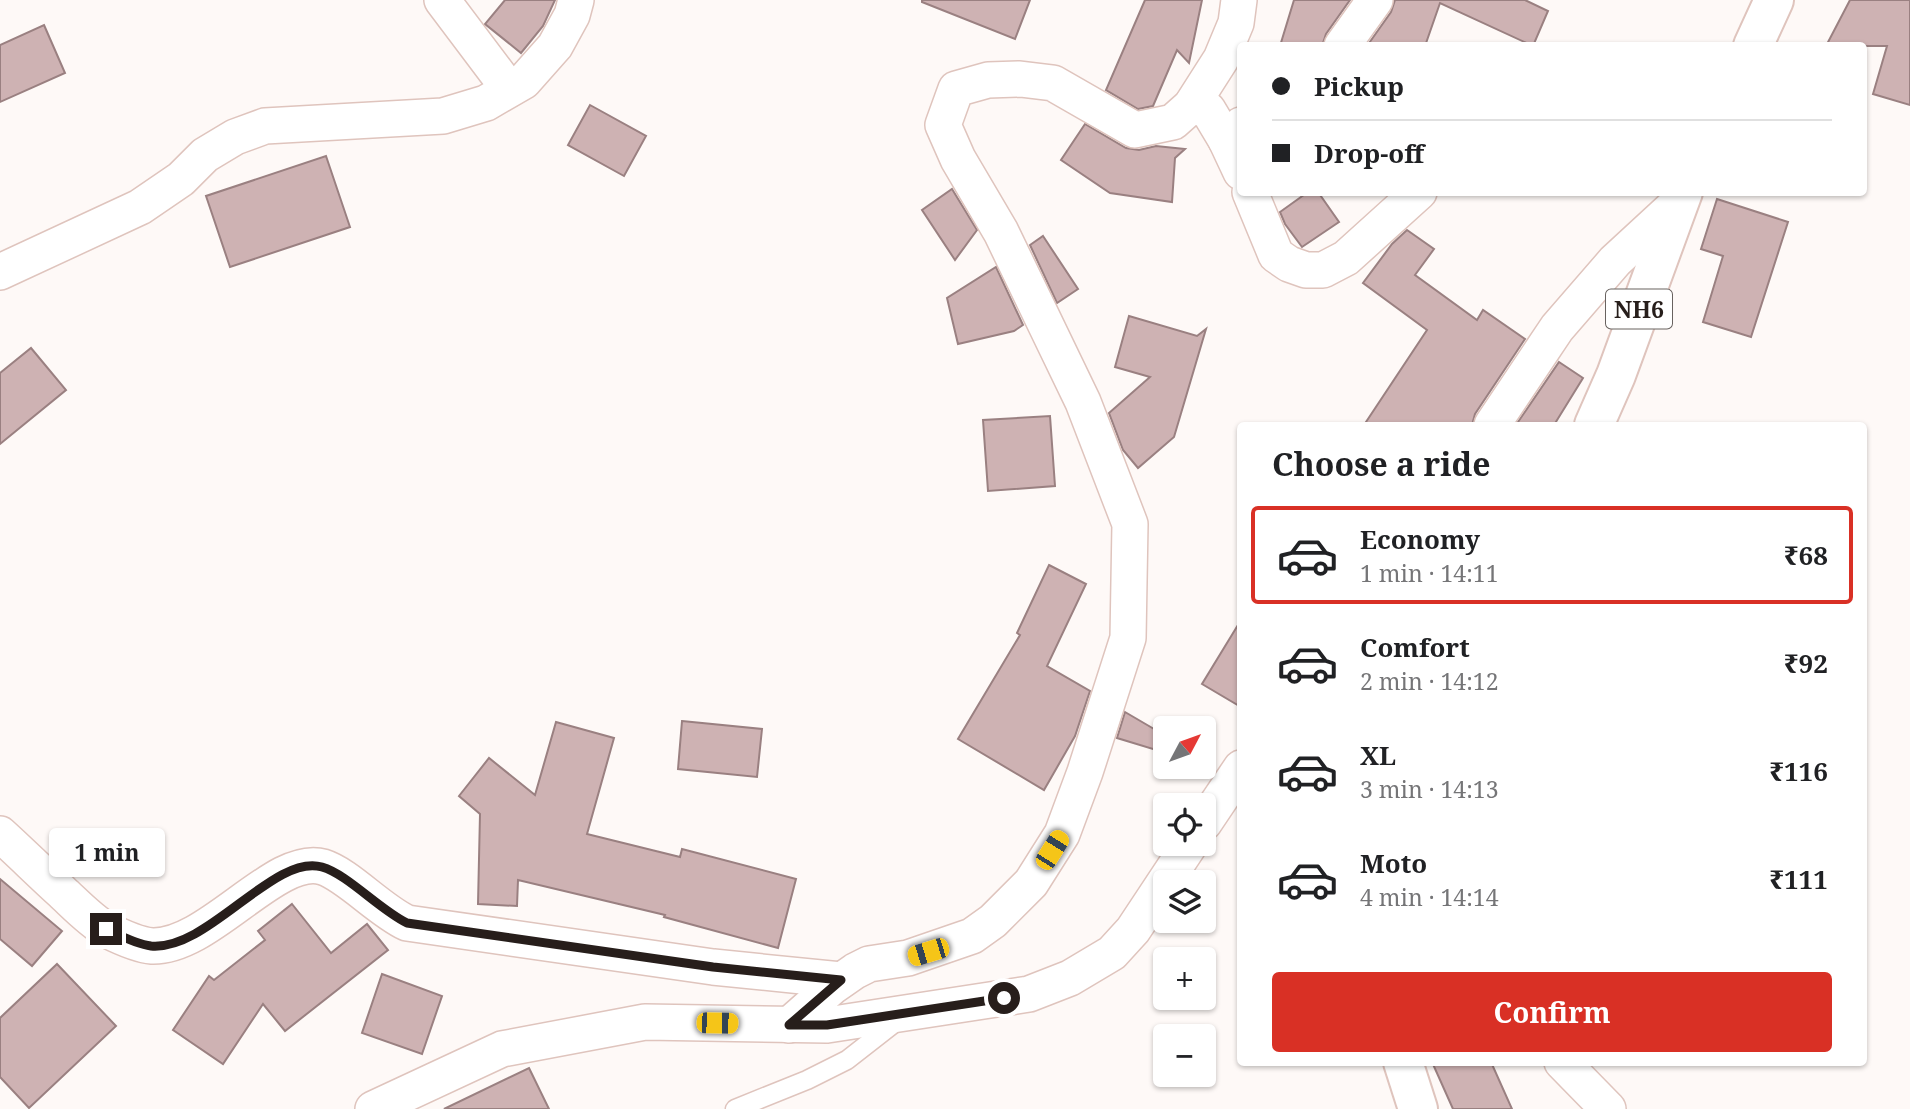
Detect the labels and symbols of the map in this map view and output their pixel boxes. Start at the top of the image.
road number: NH6 [1606,290,1672,328]
north arrow [1153,716,1216,779]
car [1032,827,1073,873]
callout: 1 min [48,828,164,876]
route end [90,913,122,945]
car [905,936,952,968]
route start [988,982,1020,1014]
car [696,1012,739,1034]

